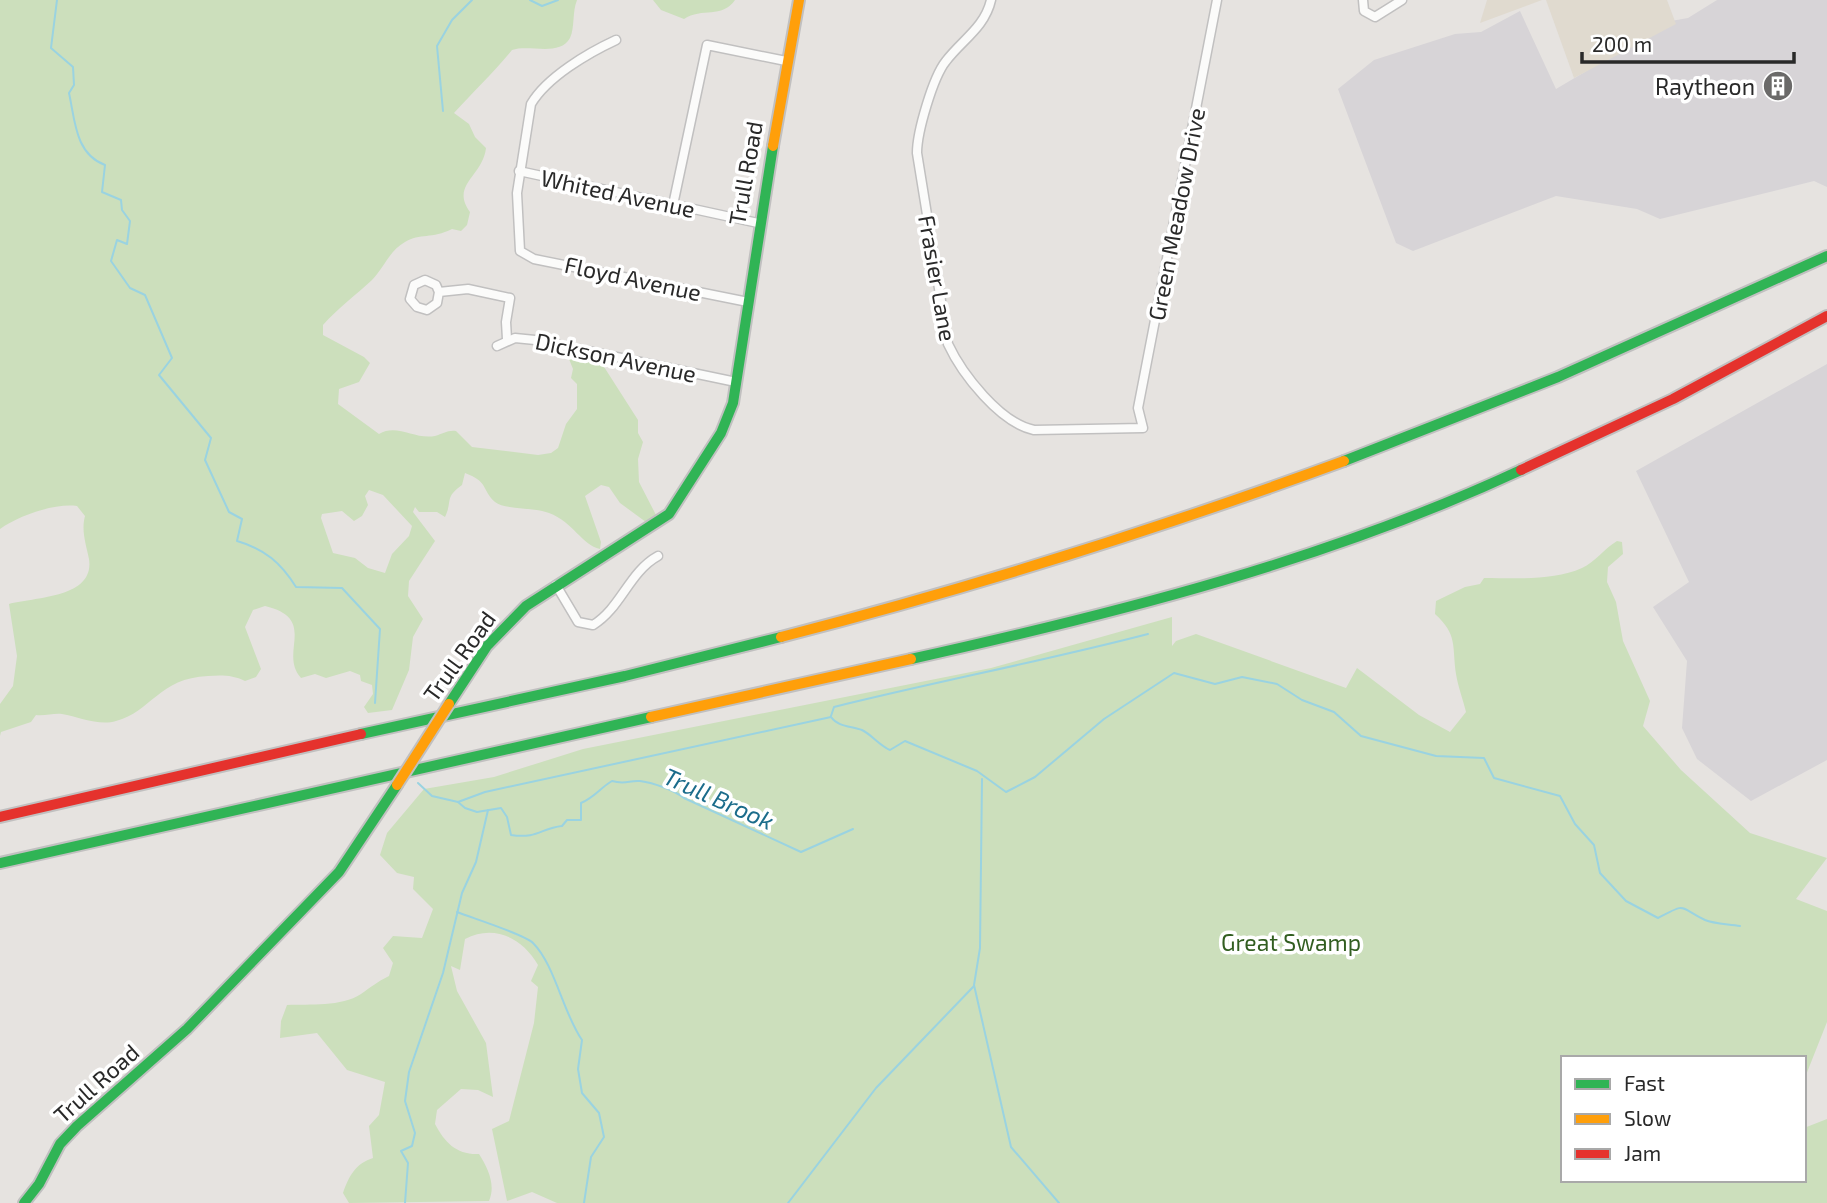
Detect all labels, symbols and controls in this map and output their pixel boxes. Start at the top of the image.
scale bar [1582,21,1794,65]
text: 200 m [1592,31,1652,56]
building icon: Raytheon [1761,69,1795,103]
place label: Raytheon [1655,72,1755,100]
street label: Green Meadow Drive [1142,105,1210,323]
street label: Trull Road [722,119,768,227]
street label: Whited Avenue [538,163,698,223]
street label: Frasier Lane [913,213,963,343]
street label: Floyd Avenue [562,250,704,306]
street label: Dickson Avenue [533,326,699,388]
street label: Trull Road [417,605,501,707]
water label: Trull Brook [659,761,779,835]
park label: Great Swamp [1221,928,1361,956]
street label: Trull Road [48,1038,144,1128]
legend [1561,1056,1806,1182]
text: Fast [1624,1070,1665,1095]
text: Slow [1624,1105,1671,1130]
text: Jam [1624,1140,1661,1165]

